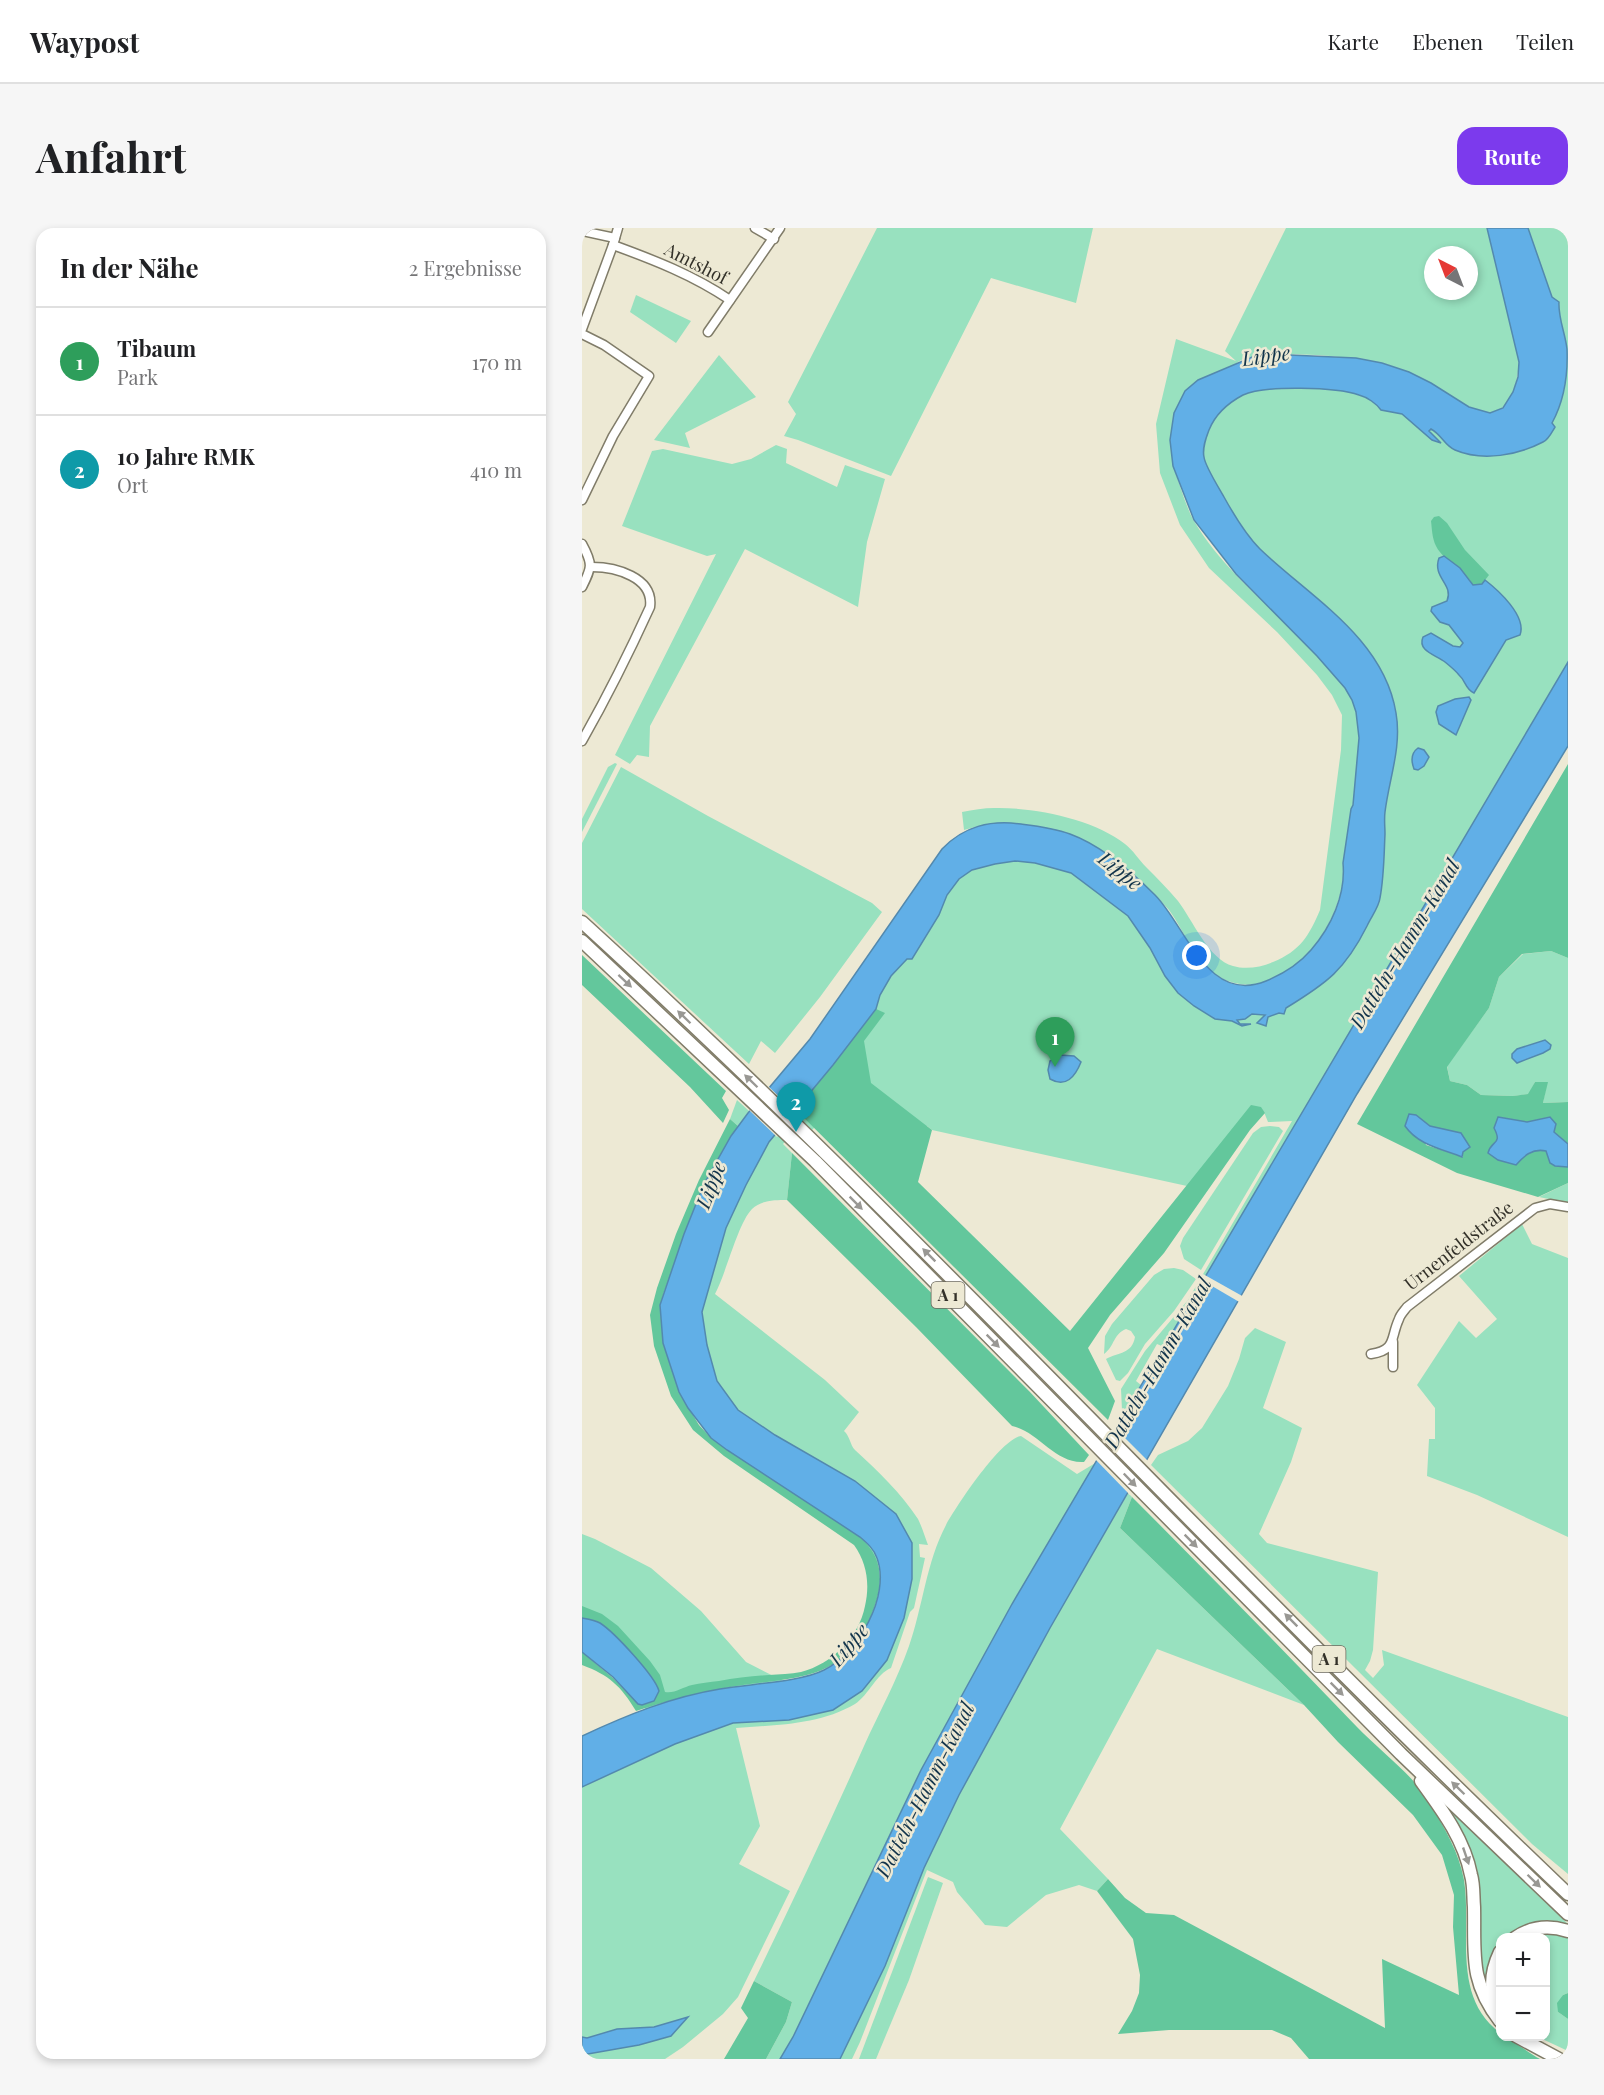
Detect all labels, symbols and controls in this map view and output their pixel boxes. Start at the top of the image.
text: Waypost [30,23,139,60]
text: Karte [1328,27,1379,55]
text: Ebenen [1412,27,1483,55]
text: Teilen [1516,27,1574,55]
button: Route [1457,127,1568,185]
text: Anfahrt [36,128,186,184]
street label: Amtshof [660,236,734,290]
north arrow [1424,246,1478,300]
text: In der Nähe [60,250,199,285]
text: 2 Ergebnisse [409,254,522,281]
text: Tibaum [117,333,196,363]
water label: Lippe [1239,338,1292,371]
text: 1 [76,348,83,375]
text: 170 m [472,348,522,375]
text: Park [117,363,158,390]
text: 10 Jahre RMK [117,441,255,471]
text: 2 [74,456,85,483]
text: 410 m [470,456,522,483]
text: Ort [117,471,148,498]
water label: Lippe [1093,844,1149,896]
water label: Datteln-Hamm-Kanal [1342,852,1466,1034]
your location [1182,941,1211,970]
one-way arrow [617,974,632,987]
one-way arrow [678,1011,692,1025]
pin: 1 [1036,1018,1074,1067]
one-way arrow [744,1074,759,1088]
pin: 2 [776,1082,816,1132]
water label: Lippe [688,1157,731,1213]
street label: Urnenfeldstraße [1399,1195,1518,1295]
one-way arrow [849,1196,863,1210]
one-way arrow [922,1248,936,1262]
water label: Datteln-Hamm-Kanal [1096,1271,1217,1453]
road number: A 1 [932,1282,964,1308]
one-way arrow [986,1334,1000,1348]
one-way arrow [1122,1472,1136,1486]
one-way arrow [1183,1534,1197,1548]
one-way arrow [1284,1613,1298,1628]
water label: Lippe [821,1617,874,1672]
road number: A 1 [1312,1646,1346,1672]
one-way arrow [1329,1682,1343,1696]
water label: Datteln-Hamm-Kanal [867,1696,980,1882]
one-way arrow [1451,1781,1466,1795]
one-way arrow [1461,1847,1471,1865]
one-way arrow [1527,1874,1541,1888]
map controls [1496,1933,1550,2041]
button: + [1496,1933,1550,1987]
button: − [1496,1987,1550,2041]

